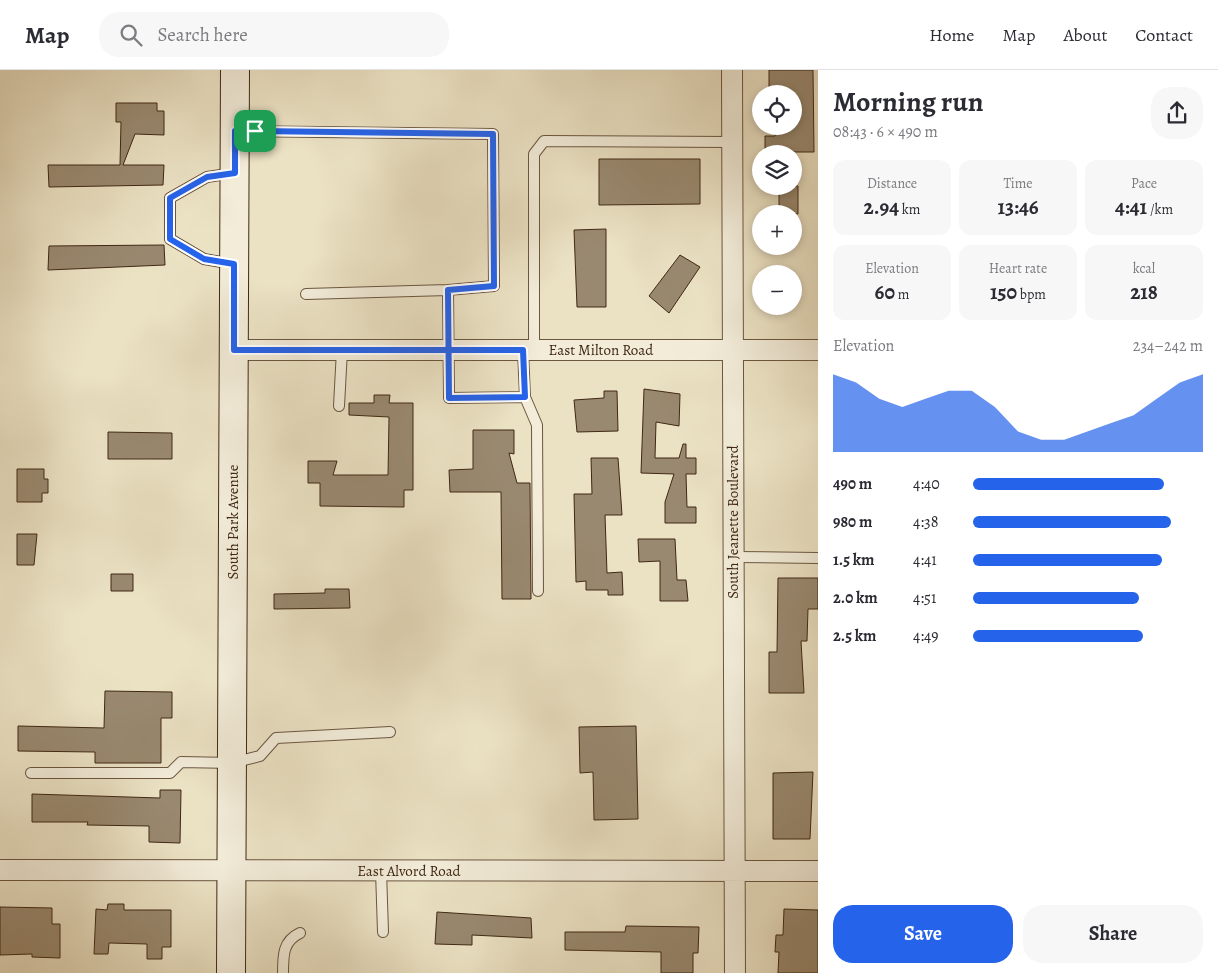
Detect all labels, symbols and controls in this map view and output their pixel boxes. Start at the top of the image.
search box [99,12,449,57]
text: Map [25,19,69,51]
icon: search [117,21,145,49]
text: Search here [157,22,248,48]
text: Home [929,23,974,47]
text: Map [1002,23,1035,47]
text: About [1063,23,1107,47]
text: Contact [1135,23,1193,47]
text: Morning run [833,83,983,121]
map controls [752,85,802,315]
button: locate [752,85,802,135]
button: share [1151,87,1203,139]
pin [234,110,276,152]
icon: arrive [241,117,269,145]
text: 08:43 · 6 × 490 m [833,121,938,143]
button: layers [752,145,802,195]
text: Distance [867,174,917,193]
text: Time [1003,174,1033,193]
text: Pace [1131,174,1157,193]
text: 2.94 [864,193,899,221]
text: 13:46 [997,193,1039,221]
text: 4:41 [1115,193,1147,221]
text: km [899,200,920,219]
text: /km [1147,200,1173,219]
button: + [752,205,802,255]
text: Elevation [865,259,919,278]
text: Heart rate [989,259,1047,278]
text: kcal [1133,259,1155,278]
button: − [752,265,802,315]
text: 60 [875,278,895,306]
text: 150 [990,278,1017,306]
text: 218 [1130,278,1158,306]
text: m [895,285,909,304]
text: bpm [1017,285,1046,304]
text: Elevation [833,335,894,357]
text: 234–242 m [1133,335,1203,357]
street label: East Milton Road [549,340,654,360]
street label: South Jeanette Boulevard [723,444,743,599]
street label: South Park Avenue [223,464,243,579]
text: 490 m [833,473,872,495]
text: 4:40 [913,473,940,495]
text: 980 m [833,511,872,533]
text: 4:38 [913,511,938,533]
text: 1.5 km [833,549,874,571]
text: 4:41 [913,549,937,571]
text: 2.0 km [833,587,878,609]
text: 4:51 [913,587,936,609]
text: 2.5 km [833,625,876,647]
text: 4:49 [913,625,939,647]
street label: East Alvord Road [357,861,462,881]
button: Save [833,905,1013,963]
button: Share [1023,905,1203,963]

